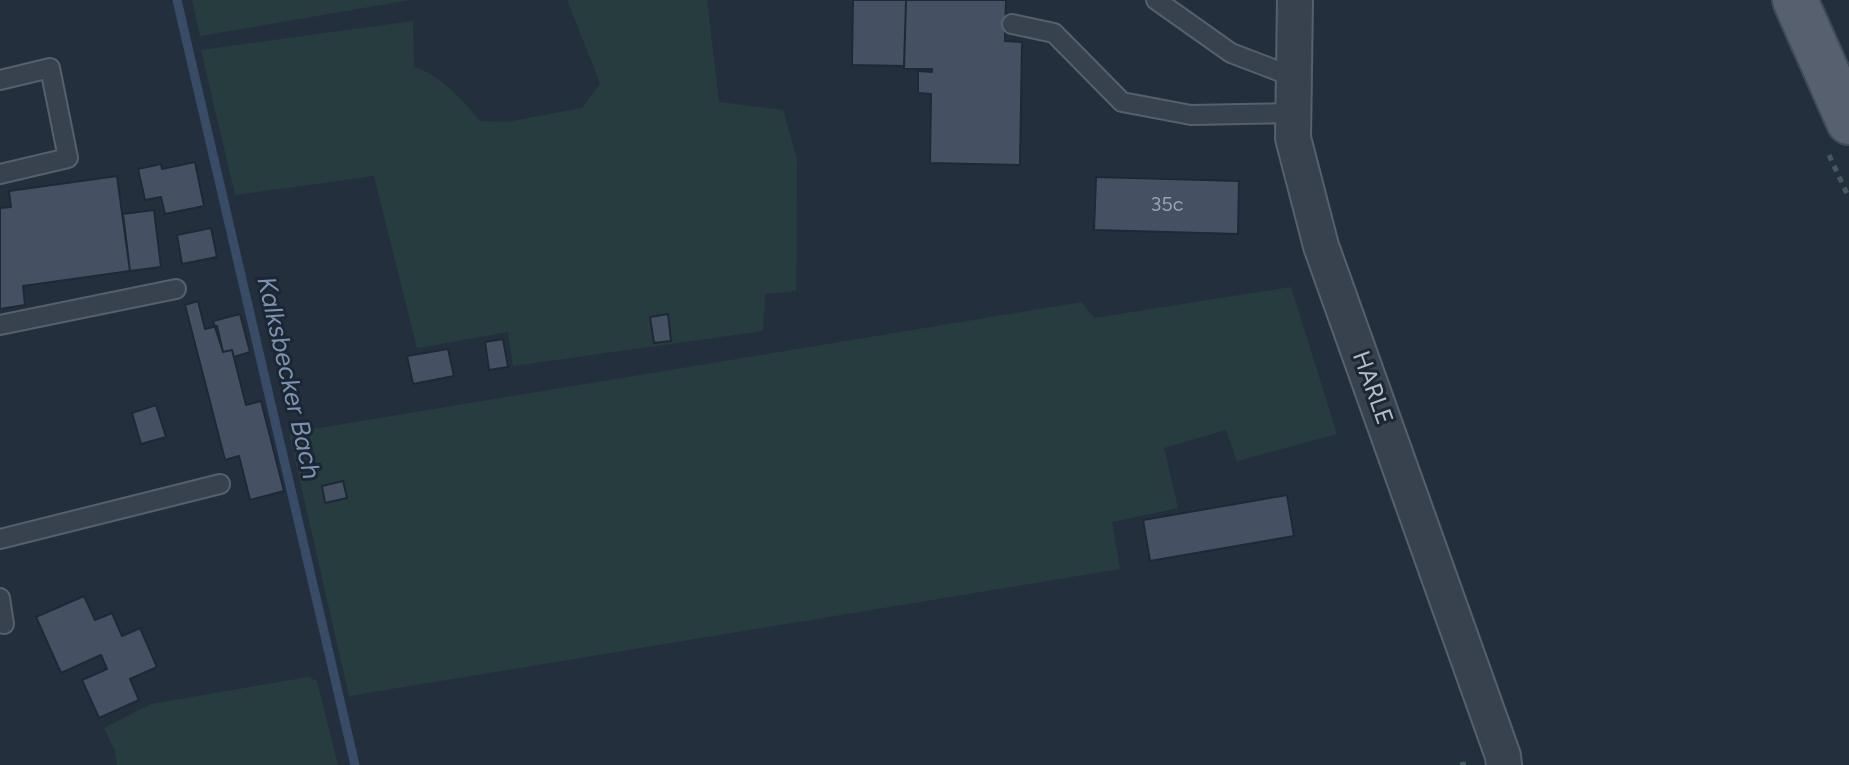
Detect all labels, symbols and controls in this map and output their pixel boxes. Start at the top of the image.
house number: 35c [1150,193,1184,217]
water label: Kalksbecker Bach [250,274,326,482]
street label: HARLE [1345,347,1399,429]

